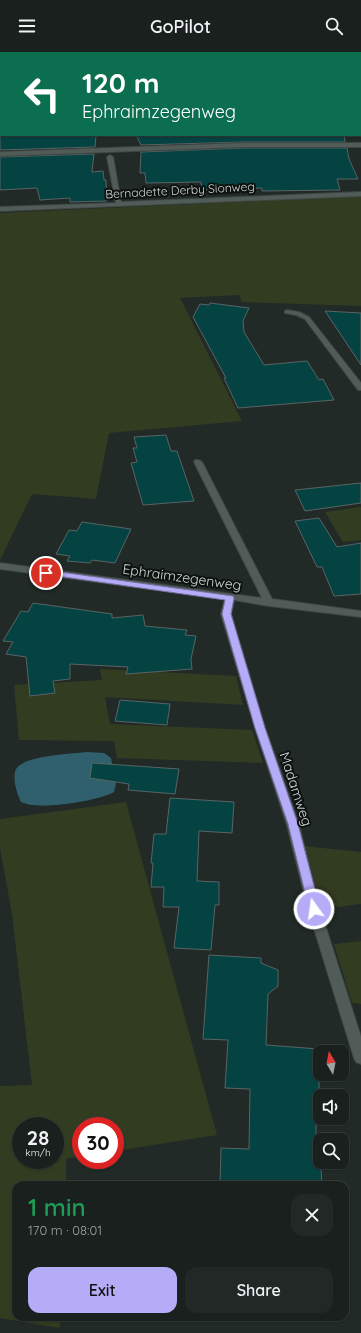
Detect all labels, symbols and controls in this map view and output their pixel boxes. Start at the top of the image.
icon: menu [16,15,38,37]
text: GoPilot [150,15,211,38]
icon: search [323,15,345,37]
text: 120 m [82,65,160,100]
icon: left [16,68,68,120]
text: Ephraimzegenweg [82,100,236,123]
street label: Bernadette Derby Sionweg [105,179,255,201]
pin [29,556,63,590]
street label: Ephraimzegenweg [121,560,243,594]
icon: arrive [35,562,57,584]
street label: Madamweg [276,750,316,828]
position arrow [293,888,335,930]
north arrow [313,1045,349,1081]
map controls [313,1045,349,1169]
button: sound [313,1089,349,1125]
speed limit sign: 30 [72,1117,124,1169]
text: 28 [27,1125,49,1150]
button: search [313,1133,349,1169]
text: km/h [25,1146,51,1159]
text: 1 min [28,1192,86,1222]
button: close [291,1194,333,1236]
text: 170 m · 08:01 [28,1222,102,1238]
button: Exit [28,1267,177,1313]
button: Share [185,1267,333,1313]

